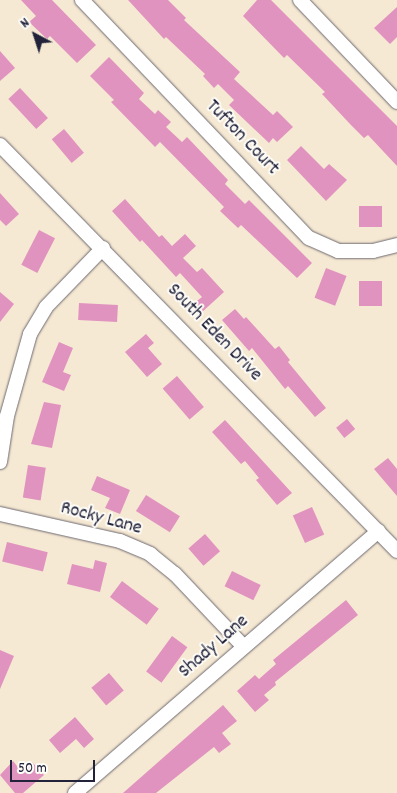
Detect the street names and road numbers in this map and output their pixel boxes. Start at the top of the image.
street label: Tufton Court [200,95,284,181]
street label: South Eden Drive [161,279,267,387]
street label: Rocky Lane [58,497,144,541]
street label: Shady Lane [174,610,254,684]

